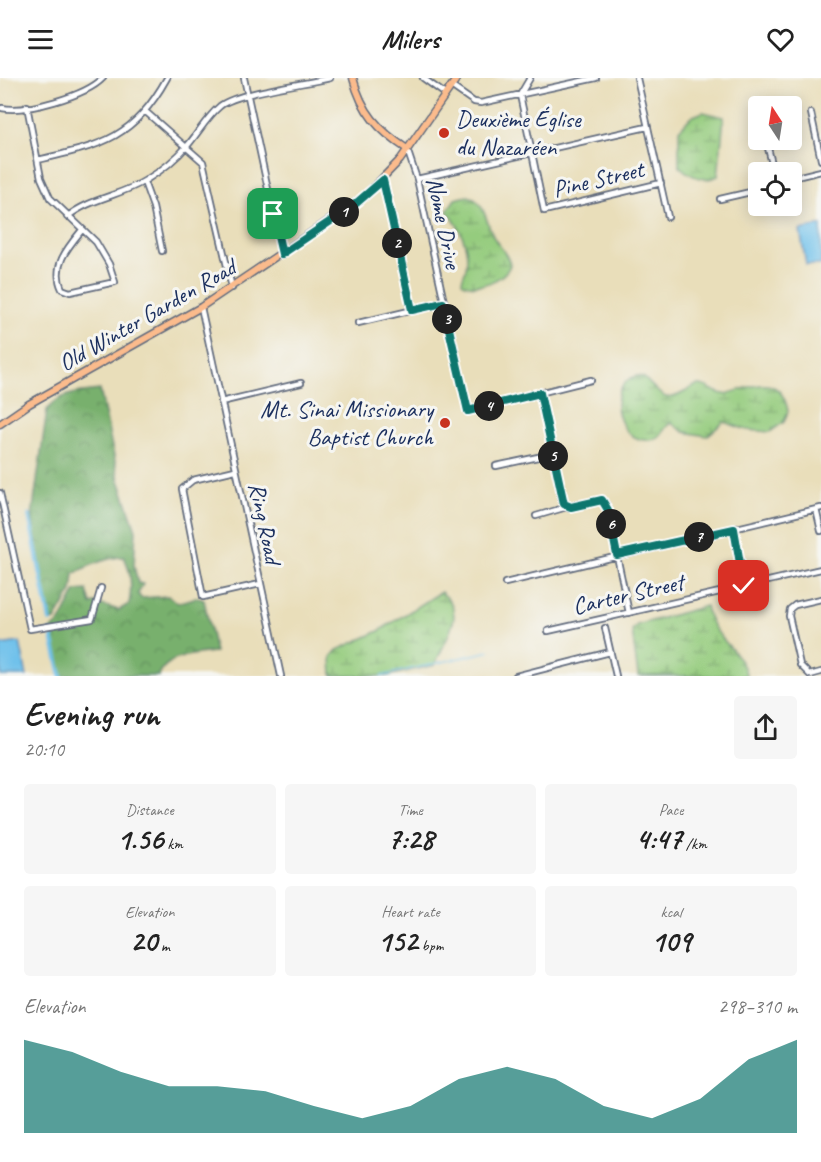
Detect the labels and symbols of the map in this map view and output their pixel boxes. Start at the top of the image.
north arrow [748,96,802,150]
place label: Deuxième Église du Nazaréen [456,104,583,162]
marker: Deuxième Église du Nazaréen [437,126,451,140]
street label: Pine Street [550,154,648,204]
street label: Nome Drive [420,175,469,274]
pin [247,188,298,239]
pin: 1 [329,197,359,227]
pin: 2 [382,228,412,258]
street label: Old Winter Garden Road [53,250,244,378]
pin: 3 [432,304,462,334]
pin: 4 [474,391,504,421]
place label: Mt. Sinai Missionary Baptist Church [260,394,435,452]
marker: Mt. Sinai Missionary Baptist Church [438,416,452,430]
pin: 5 [538,441,568,471]
street label: Ring Road [242,480,289,570]
pin: 6 [596,509,626,539]
pin: 7 [684,522,714,552]
pin [718,560,769,611]
street label: Carter Street [570,566,689,621]

